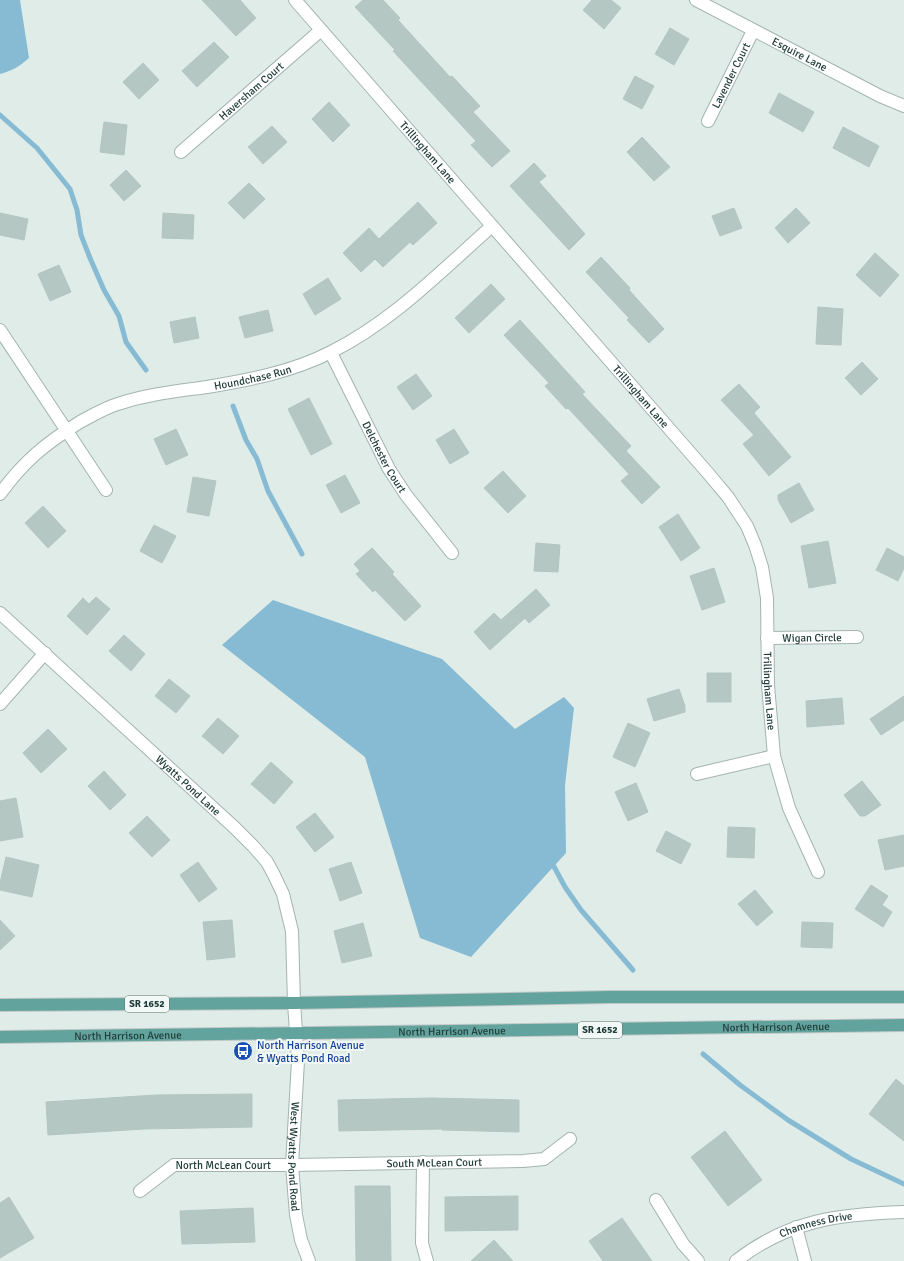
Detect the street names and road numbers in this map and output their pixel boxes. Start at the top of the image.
street label: Esquire Lane [770,34,830,74]
street label: Lavender Court [709,40,753,110]
street label: Haversham Court [216,59,286,123]
street label: Trillingham Lane [397,118,459,186]
street label: Houndchase Run [213,362,293,392]
street label: Trillingham Lane [610,362,672,430]
street label: Delchester Court [360,419,409,495]
street label: Wigan Circle [782,631,842,644]
street label: Trillingham Lane [761,652,778,731]
street label: Wyatts Pond Lane [153,752,223,818]
road number: SR 1652 [125,996,169,1012]
street label: North Harrison Avenue [722,1019,830,1034]
road number: SR 1652 [578,1022,622,1038]
street label: North Harrison Avenue [398,1024,506,1038]
street label: North Harrison Avenue [74,1028,182,1043]
street label: West Wyatts Pond Road [285,1101,302,1212]
street label: South McLean Court [386,1155,482,1170]
street label: North McLean Court [176,1159,271,1172]
street label: Chamness Drive [777,1209,853,1240]

